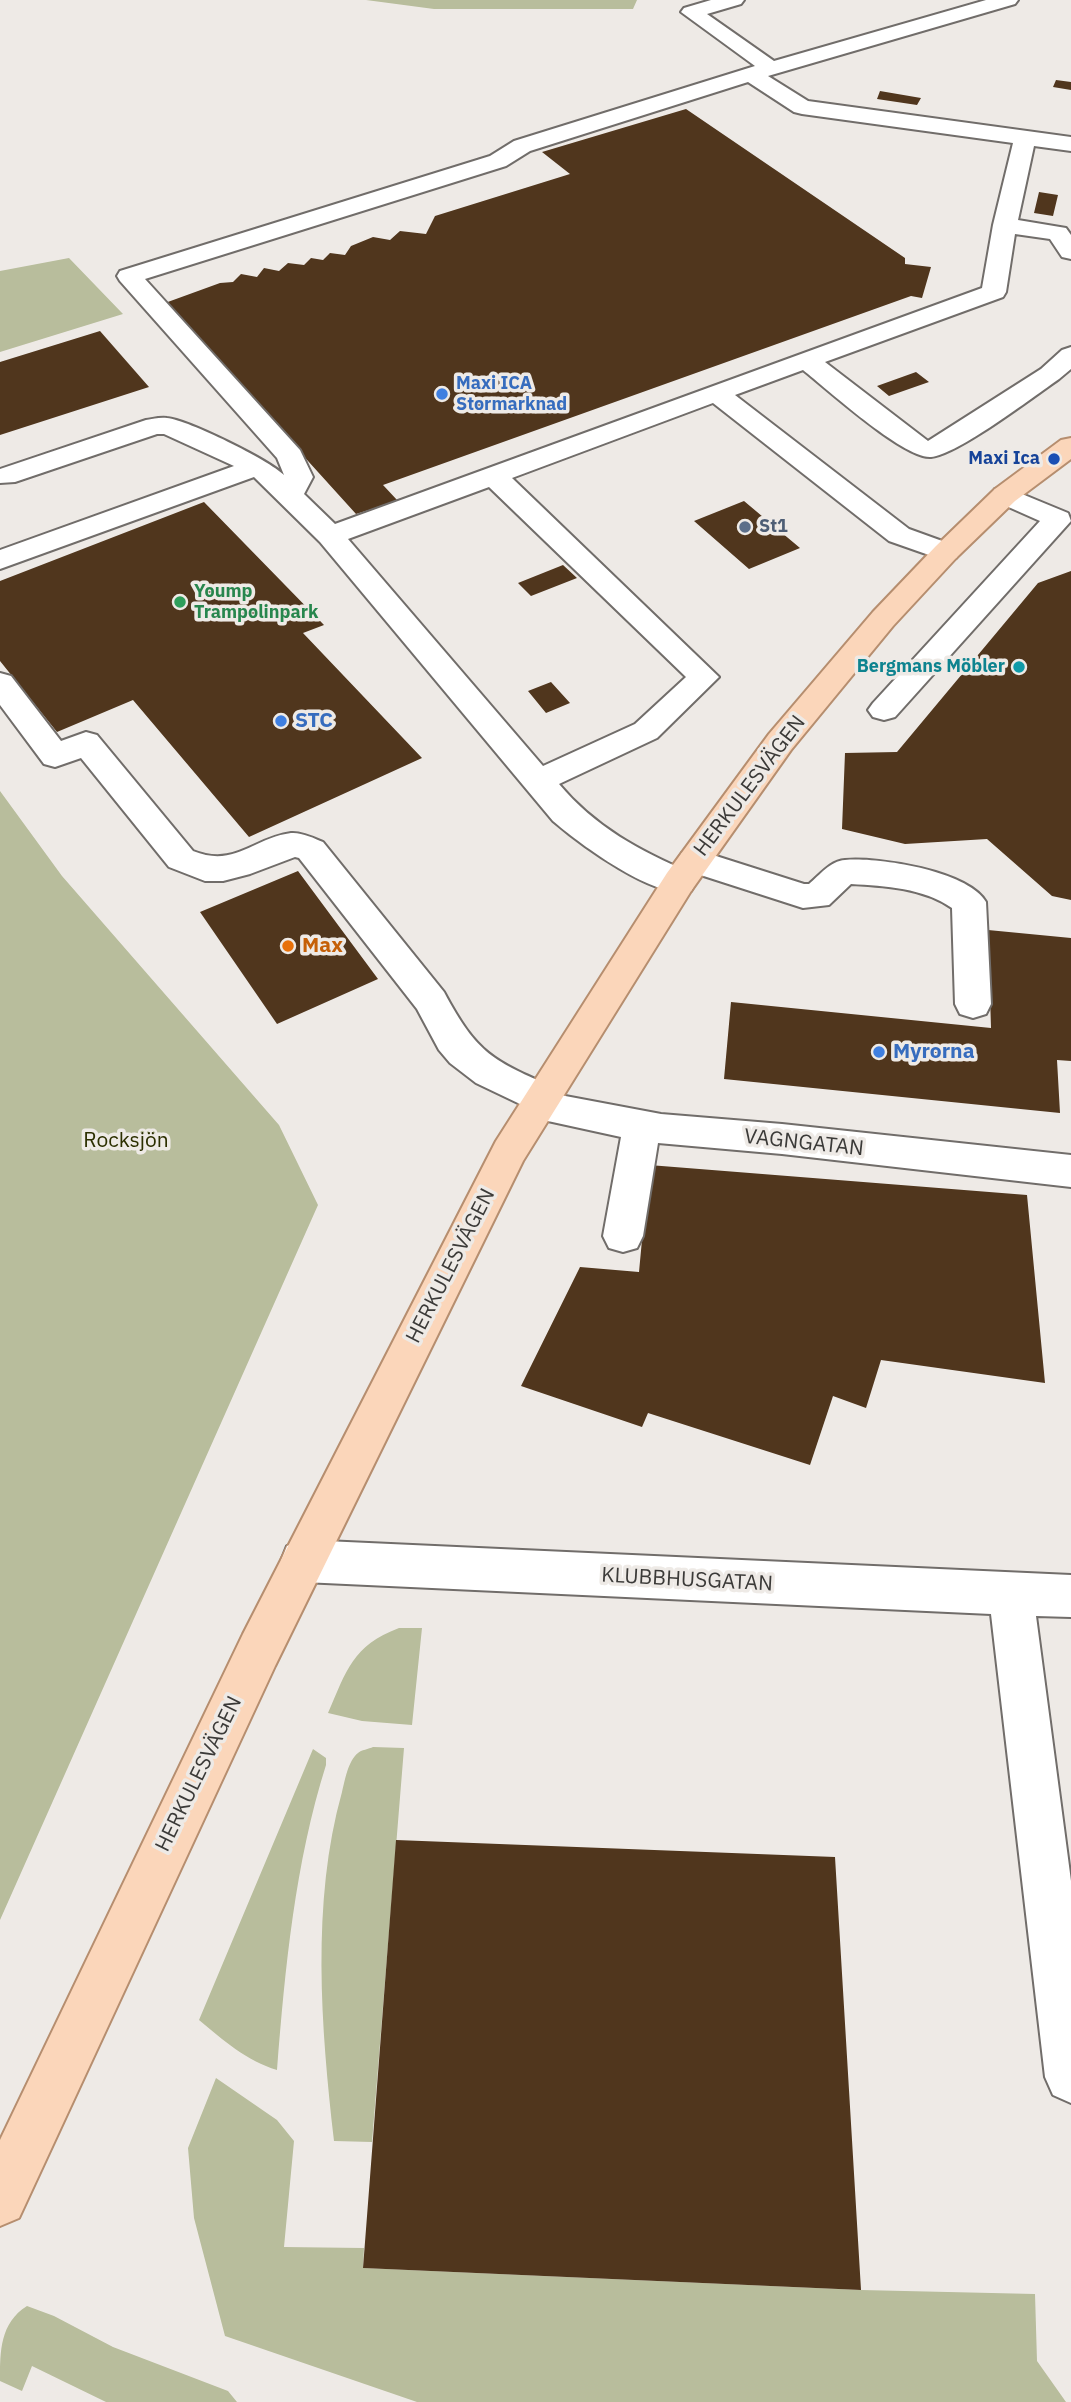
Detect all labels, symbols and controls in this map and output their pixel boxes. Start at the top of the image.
place label: Maxi ICA Stormarknad [456,373,567,416]
marker: Maxi ICA Stormarknad [434,386,450,402]
place label: Maxi Ica [968,448,1040,470]
marker: Maxi Ica [1046,451,1062,467]
place label: St1 [759,516,788,538]
marker: St1 [737,519,753,535]
place label: Yoump Trampolinpark [194,581,318,624]
marker: Yoump Trampolinpark [172,594,188,610]
place label: Bergmans Möbler [857,656,1005,678]
marker: Bergmans Möbler [1011,659,1027,675]
place label: STC [295,708,333,734]
street label: HERKULESVÄGEN [689,711,811,861]
marker: STC [273,713,289,729]
place label: Max [302,933,343,959]
marker: Max [280,938,296,954]
place label: Myrorna [893,1039,975,1065]
marker: Myrorna [871,1044,887,1060]
street label: VAGNGATAN [743,1124,865,1162]
park label: Rocksjön [83,1128,169,1154]
street label: HERKULESVÄGEN [401,1185,501,1347]
street label: KLUBBHUSGATAN [601,1563,773,1597]
street label: HERKULESVÄGEN [150,1692,248,1856]

